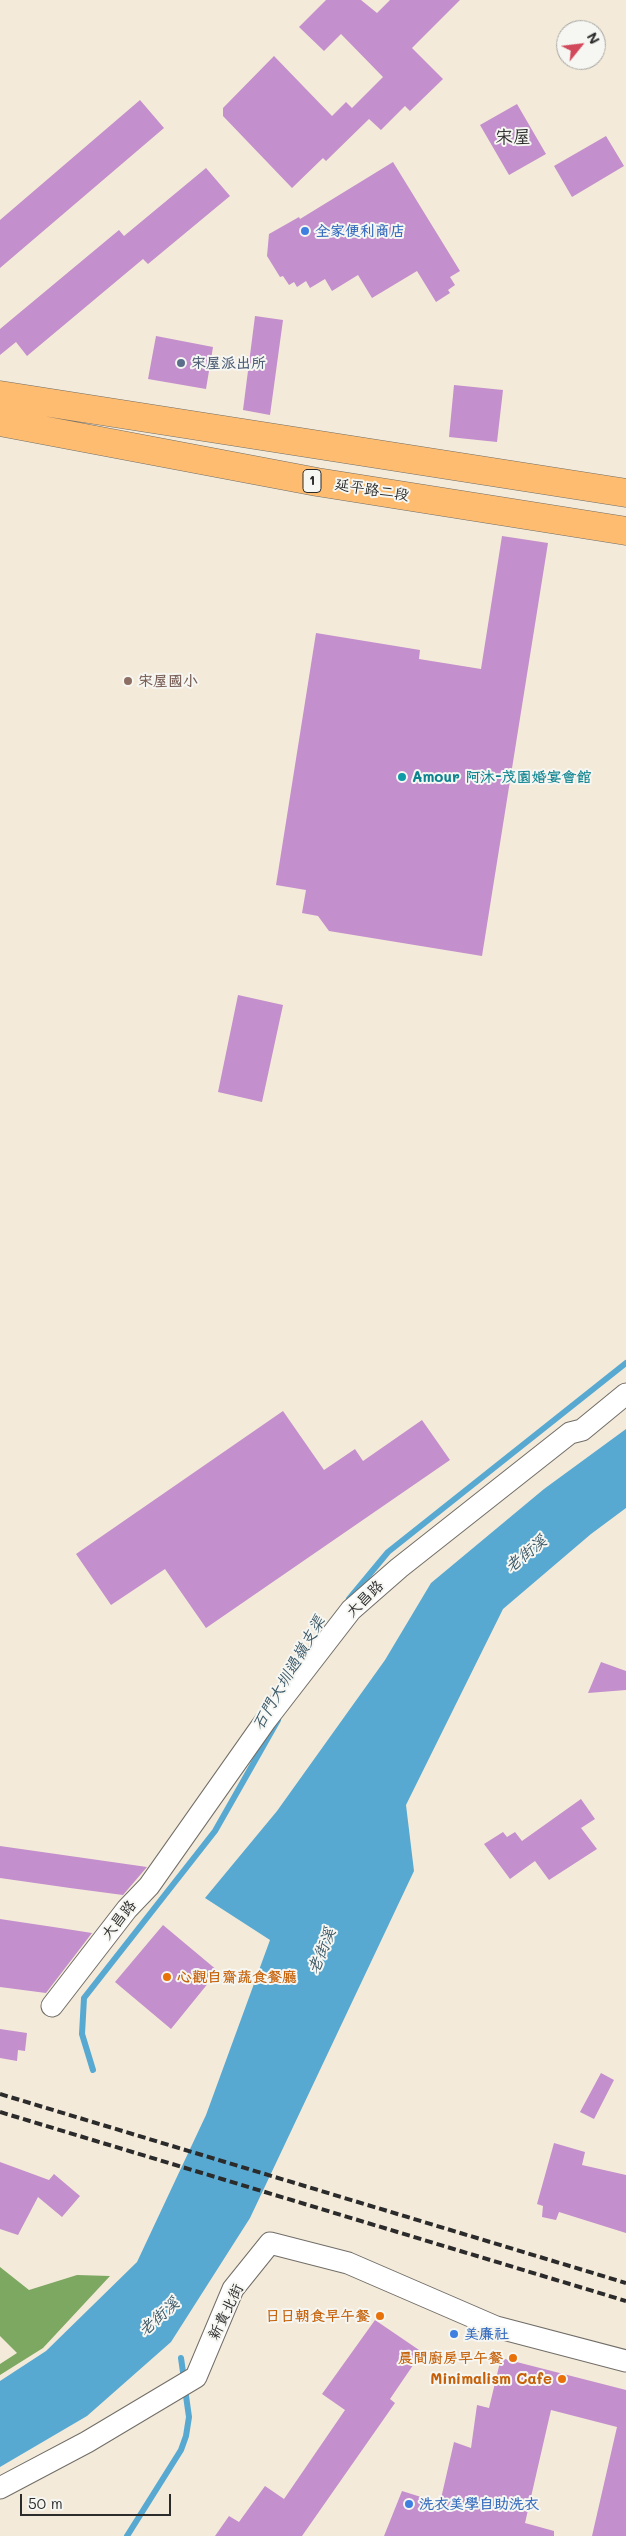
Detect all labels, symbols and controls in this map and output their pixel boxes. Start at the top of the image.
north arrow [556,20,606,70]
text: N [583,29,605,47]
district label: 宋屋 [495,126,531,148]
place label: 全家便利商店 [315,222,405,240]
marker: 全家便利商店 [299,225,311,237]
place label: 宋屋派出所 [191,354,266,372]
marker: 宋屋派出所 [175,357,187,369]
road number: 1 [303,470,321,492]
street label: 延平路二段 [334,475,410,505]
place label: 宋屋國小 [138,672,198,690]
marker: 宋屋國小 [122,675,134,687]
place label: Amour 阿沐-茂園婚宴會館 [412,768,592,786]
marker: Amour 阿沐-茂園婚宴會館 [396,771,408,783]
water label: 老街溪 [501,1531,551,1577]
street label: 大昌路 [343,1577,387,1621]
water label: 石門大圳過嶺支渠 [249,1613,329,1733]
street label: 大昌路 [98,1897,140,1943]
water label: 老街溪 [304,1925,340,1977]
place label: 心觀自齋蔬食餐廳 [177,1968,297,1986]
marker: 心觀自齋蔬食餐廳 [161,1971,173,1983]
street label: 新貴北街 [205,2281,247,2343]
water label: 老街溪 [135,2294,183,2340]
place label: 日日朝食早午餐 [265,2307,370,2325]
marker: 日日朝食早午餐 [374,2310,386,2322]
place label: 美廉社 [464,2325,509,2343]
marker: 美廉社 [448,2328,460,2340]
place label: 晨間廚房早午餐 [398,2349,503,2367]
marker: 晨間廚房早午餐 [507,2352,519,2364]
place label: Minimalism Cafe [430,2370,552,2388]
marker: Minimalism Cafe [556,2373,568,2385]
scale bar [22,2484,174,2516]
text: 50 m [28,2493,63,2513]
place label: 洗衣美學自助洗衣 [419,2495,539,2513]
marker: 洗衣美學自助洗衣 [403,2498,415,2510]

